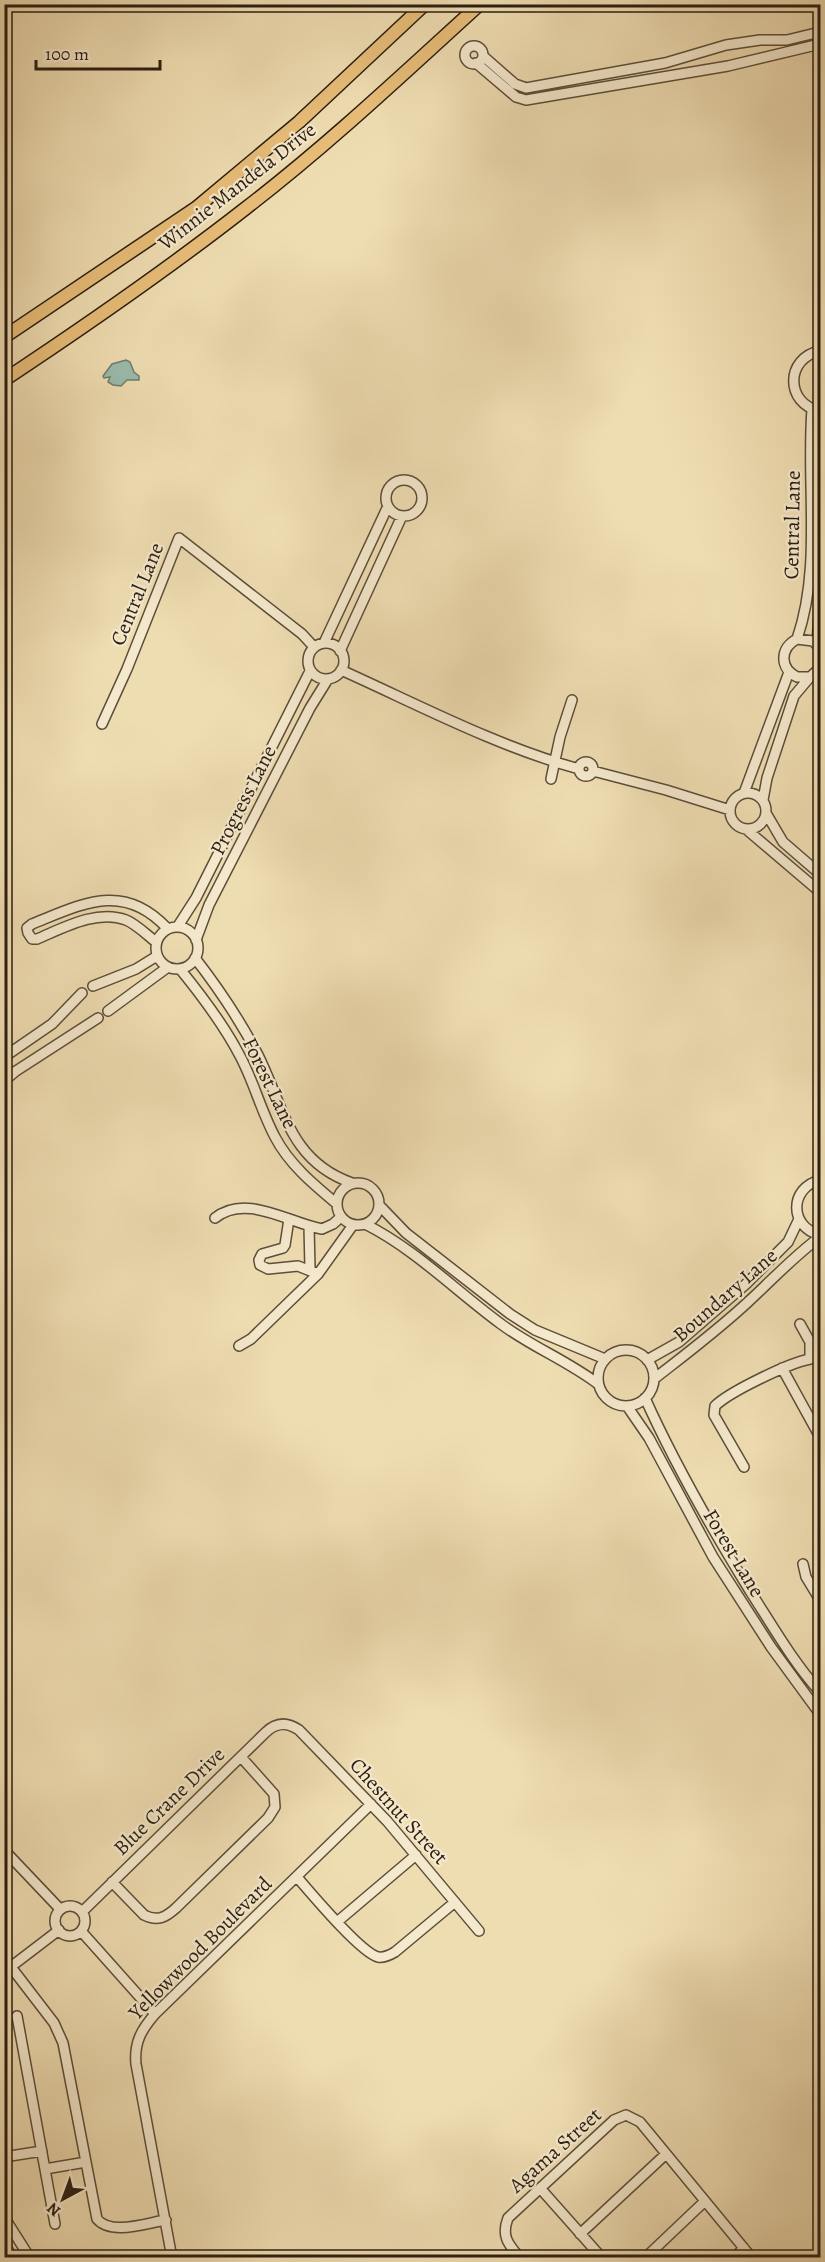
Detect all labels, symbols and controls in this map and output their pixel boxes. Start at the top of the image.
scale bar [36,33,160,71]
text: 100 m [45,42,89,66]
street label: Winnie Mandela Drive [152,116,322,257]
street label: Central Lane [777,470,807,580]
street label: Central Lane [104,538,170,650]
street label: Progress Lane [203,740,283,860]
street label: Forest Lane [236,1033,304,1133]
street label: Boundary Lane [667,1242,783,1348]
street label: Forest Lane [697,1504,771,1602]
street label: Blue Crane Drive [107,1741,231,1861]
street label: Chestnut Street [344,1752,455,1870]
street label: Yellowwood Boulevard [121,1870,278,2027]
street label: Agama Street [502,2101,607,2200]
north arrow [33,2169,93,2229]
text: N [42,2197,65,2222]

